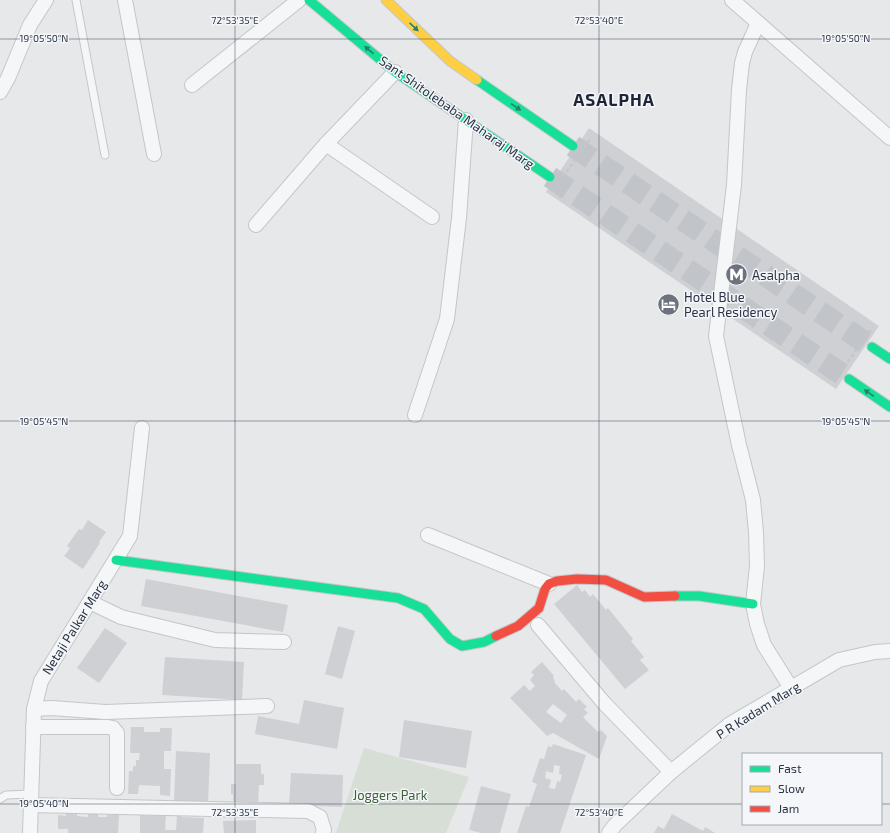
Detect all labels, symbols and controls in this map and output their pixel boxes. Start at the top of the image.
text: 72°53'35"E [211,14,259,26]
text: 72°53'40"E [575,14,624,26]
one-way arrow [409,22,419,32]
text: 19°05'50"N [20,32,68,44]
text: 19°05'50"N [822,32,870,44]
one-way arrow [364,46,374,55]
street label: Sant Shitolebaba Maharaj Marg [376,52,538,172]
district label: ASALPHA [573,89,655,109]
one-way arrow [511,103,521,111]
metro station icon: Asalpha [724,262,750,288]
place label: Asalpha [752,267,800,283]
place label: Hotel Blue Pearl Residency [684,289,777,320]
hotel icon: Hotel Blue Pearl Residency [655,291,681,317]
one-way arrow [863,390,875,397]
text: 19°05'45"N [20,415,68,427]
text: 19°05'45"N [822,415,870,427]
street label: Netaji Palkar Marg [38,577,110,677]
street label: P R Kadam Marg [713,678,803,742]
legend [742,753,882,825]
text: Fast [778,761,802,775]
text: Slow [778,781,805,795]
park label: Joggers Park [353,787,428,803]
text: 19°05'40"N [19,797,69,809]
text: Jam [778,801,799,815]
text: 72°53'35"E [211,806,259,818]
text: 72°53'40"E [575,806,624,818]

